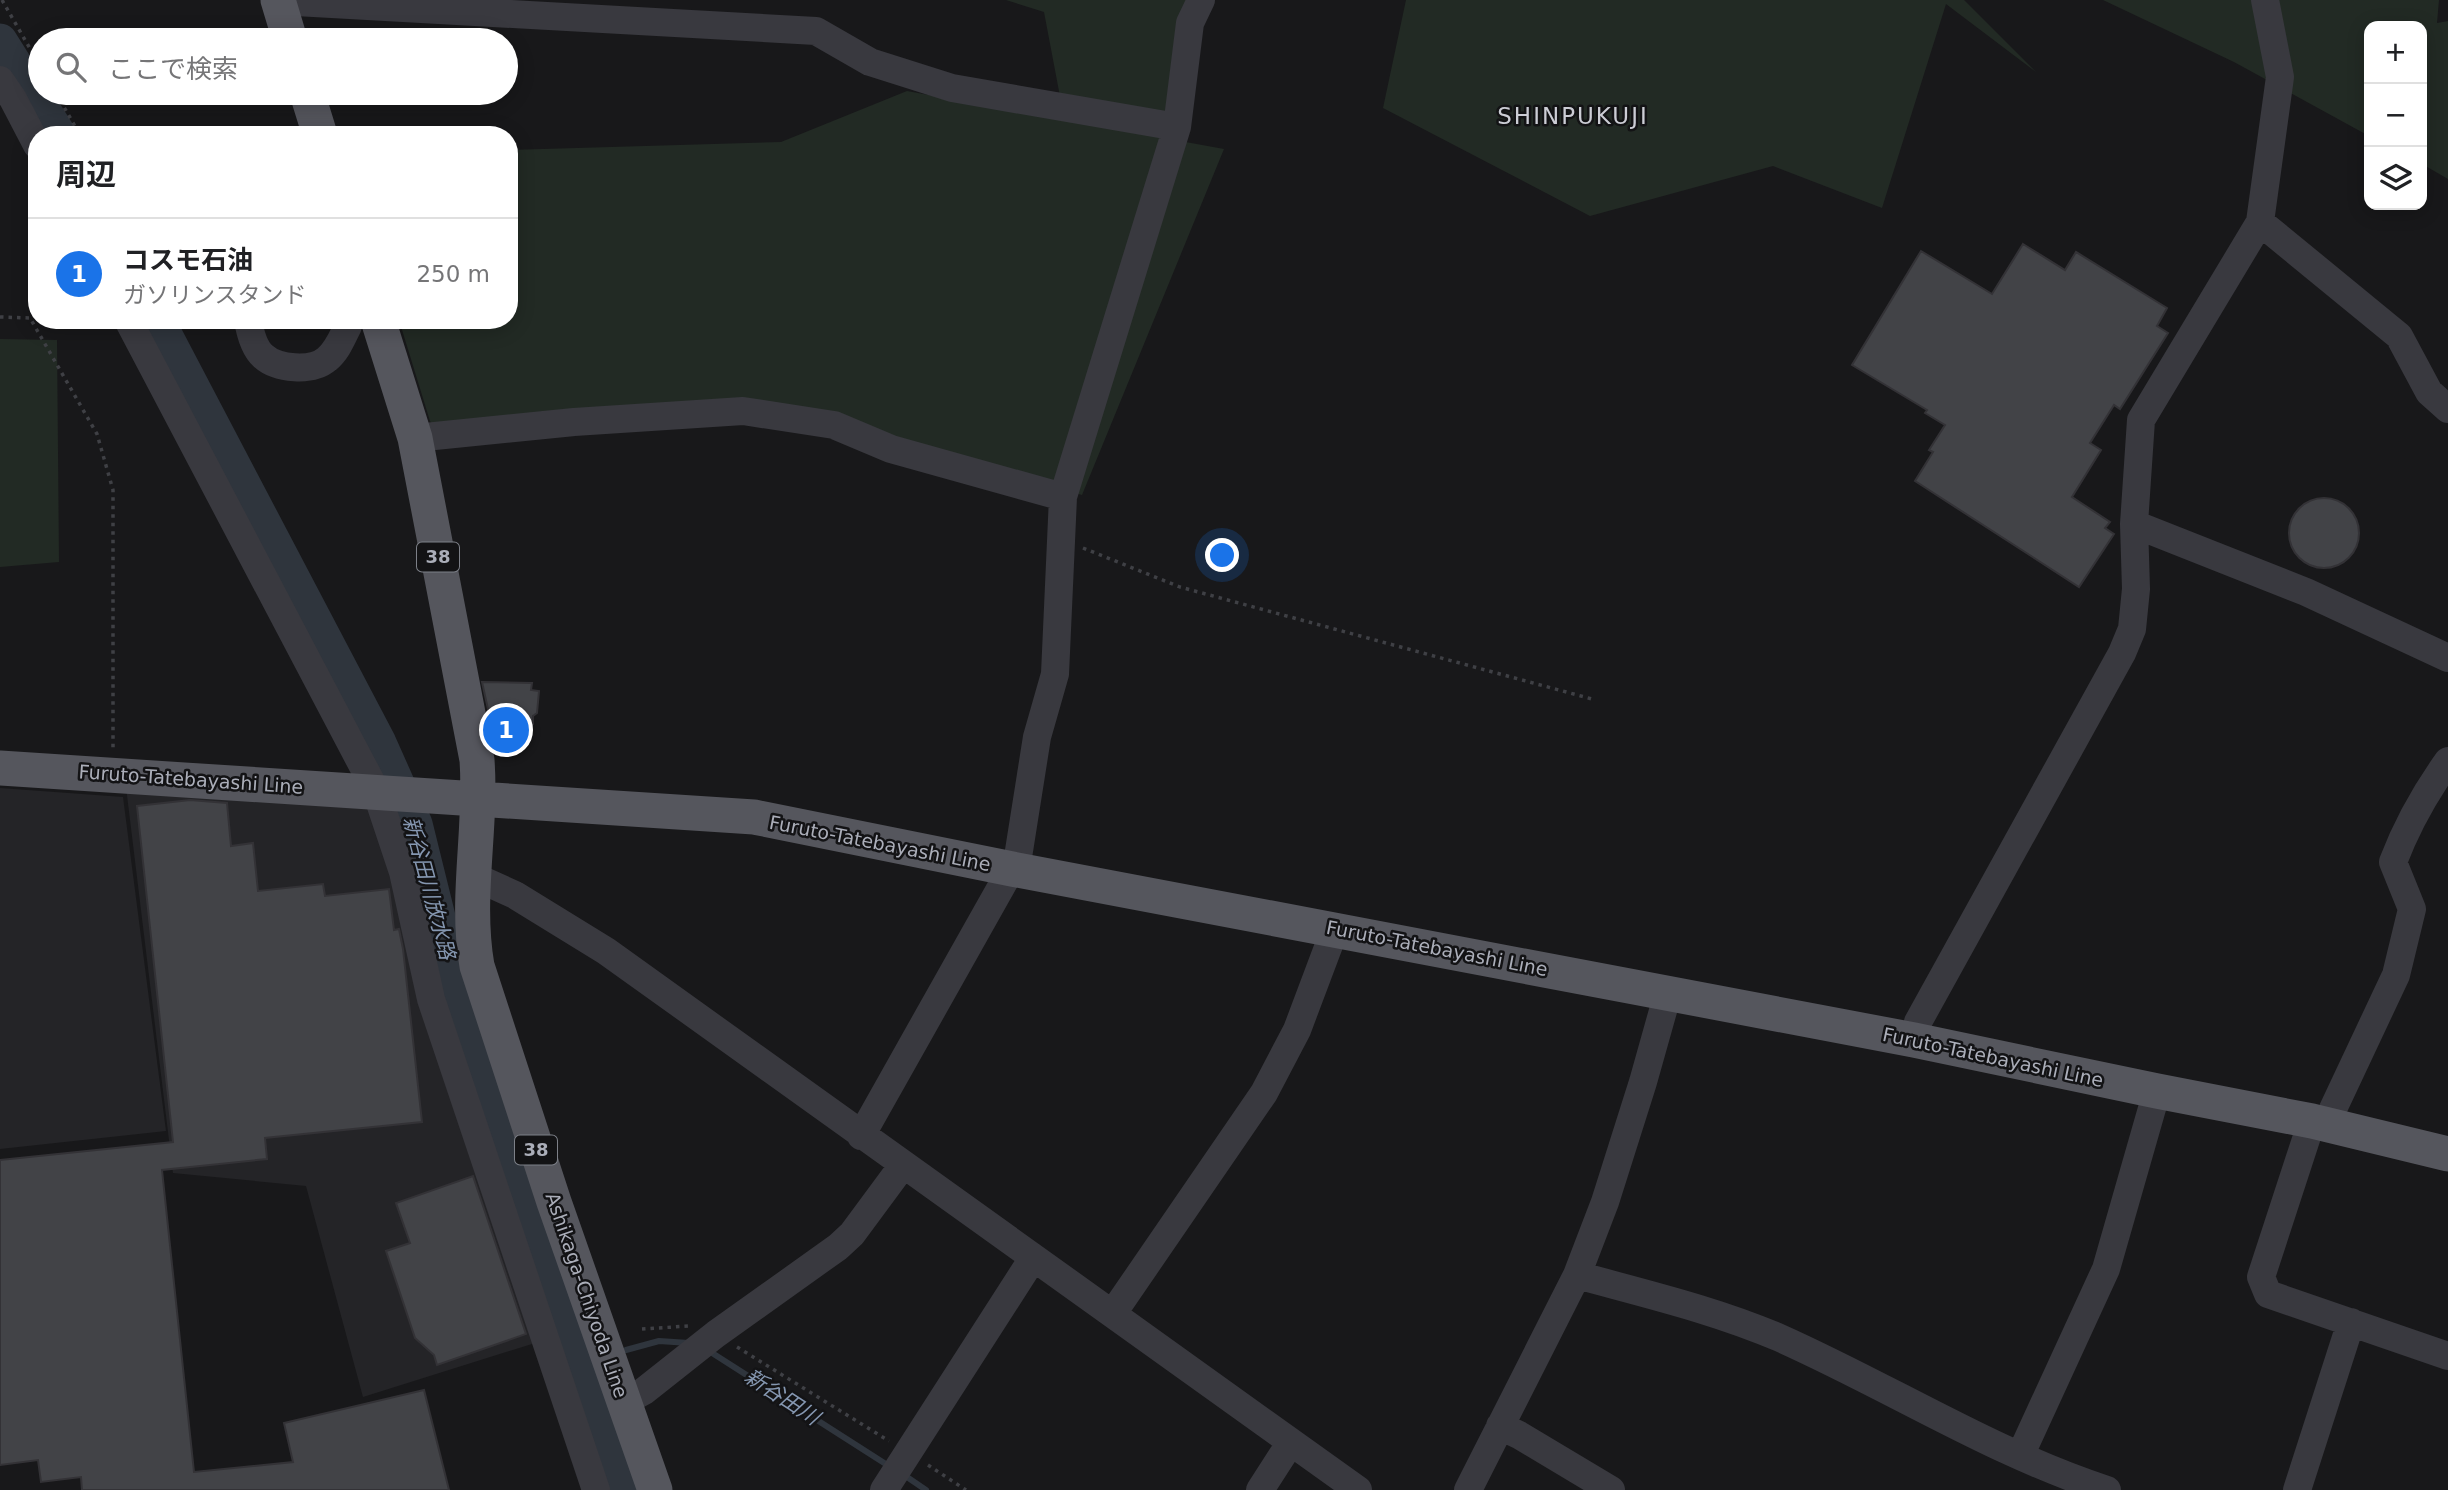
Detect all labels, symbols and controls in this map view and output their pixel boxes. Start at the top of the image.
map controls [2364,21,2427,210]
button: + [2364,21,2427,84]
search box [28,28,518,105]
icon: search [52,48,90,86]
text: ここで検索 [108,54,238,84]
button: − [2364,84,2427,147]
district label: SHINPUKUJI [1497,103,1649,129]
button: layers [2364,147,2427,210]
text: 周辺 [56,157,116,192]
text: コスモ石油 [123,245,253,275]
text: 1 [71,261,87,287]
text: 250 m [416,261,490,287]
text: ガソリンスタンド [123,282,307,308]
your location [1205,538,1239,572]
road number: 38 [417,542,459,572]
pin: 1 [483,704,529,756]
street label: Furuto-Tatebayashi Line [78,760,304,798]
street label: Furuto-Tatebayashi Line [767,811,993,875]
water label: 新谷田川放水路 [398,814,460,964]
street label: Furuto-Tatebayashi Line [1324,916,1550,980]
street label: Furuto-Tatebayashi Line [1881,1023,2105,1091]
road number: 38 [515,1135,557,1164]
street label: Ashikaga-Chiyoda Line [541,1189,633,1401]
water label: 新谷田川 [740,1364,825,1431]

